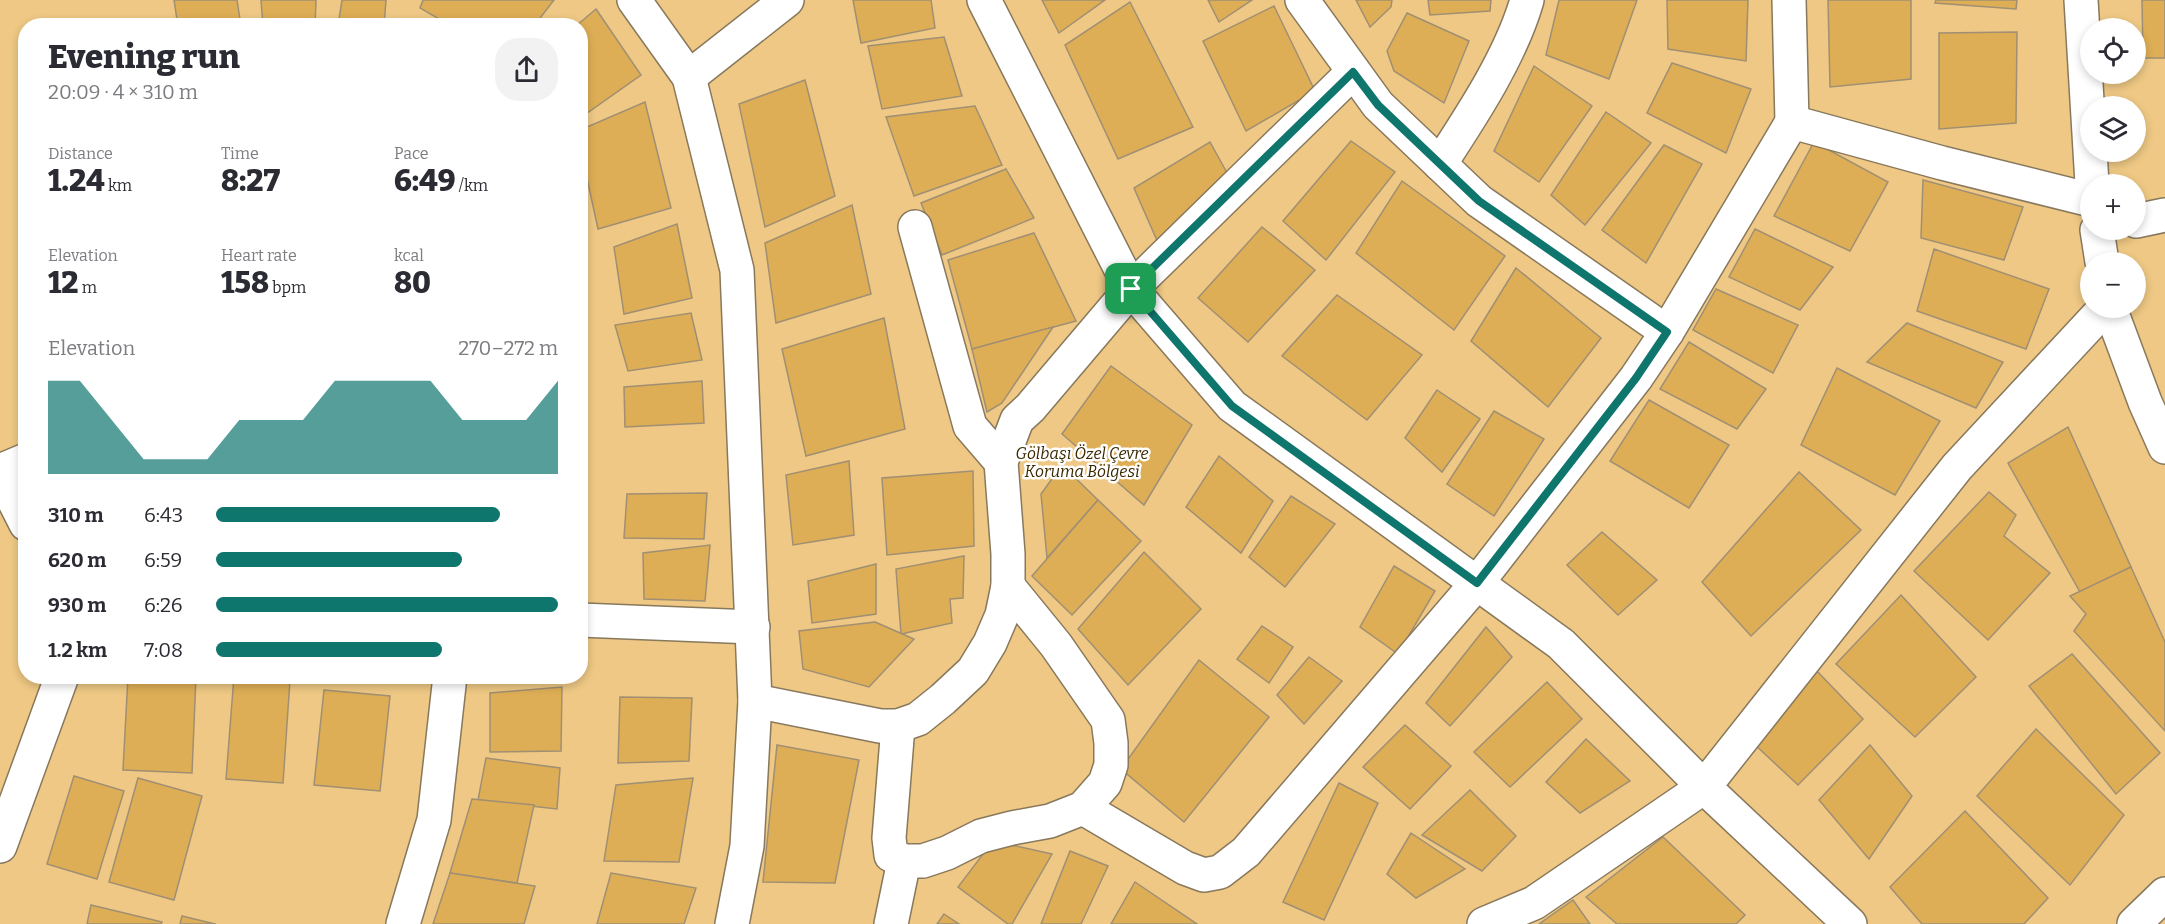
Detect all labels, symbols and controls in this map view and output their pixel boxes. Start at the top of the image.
map controls [2080,18,2146,318]
button: locate [2080,18,2146,84]
text: Evening run [48,37,240,77]
button: share [495,38,558,101]
text: 20:09 · 4 × 310 m [48,80,198,104]
button: layers [2080,96,2146,162]
text: Distance [48,144,113,163]
text: Time [221,144,259,163]
text: Pace [394,144,429,163]
text: 1.24 [48,163,105,199]
text: 8:27 [221,163,280,199]
text: 6:49 [394,163,456,199]
button: + [2080,174,2146,240]
text: km [105,176,132,195]
text: /km [456,176,488,195]
text: Elevation [48,246,118,265]
text: Heart rate [221,246,297,265]
text: kcal [394,246,424,265]
button: − [2080,252,2146,318]
pin [1105,263,1156,314]
text: 12 [48,265,78,301]
text: 158 [221,265,269,301]
text: 80 [394,265,431,301]
icon: arrive [1114,272,1147,305]
text: m [78,278,97,297]
text: bpm [269,278,306,297]
text: Elevation [48,336,135,360]
text: 270–272 m [458,336,558,360]
park label: Gölbaşı Özel Çevre Koruma Bölgesi [1016,444,1148,481]
text: 310 m [48,503,104,527]
text: 6:43 [144,503,183,527]
text: 620 m [48,548,106,572]
text: 6:59 [144,548,182,572]
text: 930 m [48,593,106,617]
text: 6:26 [144,593,183,617]
text: 1.2 km [48,638,107,662]
text: 7:08 [144,638,183,662]

